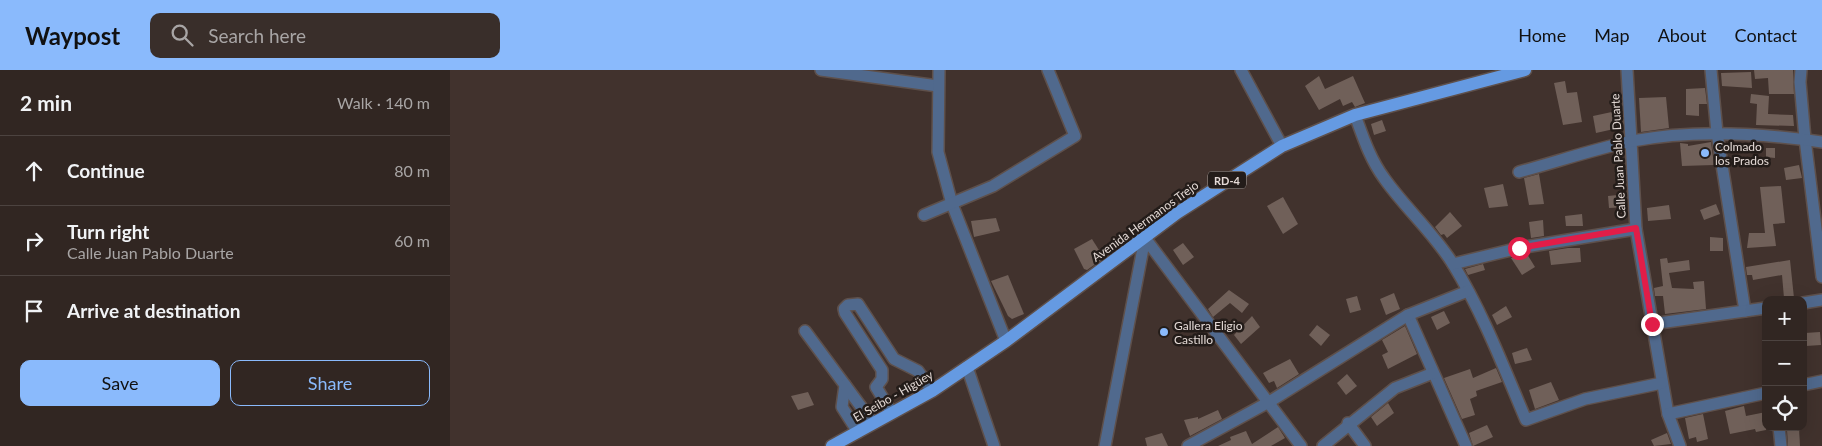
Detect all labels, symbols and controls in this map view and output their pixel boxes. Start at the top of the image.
search box [150,13,500,58]
text: Waypost [25,21,120,50]
icon: search [168,21,196,49]
text: Search here [208,24,306,47]
text: Home [1518,24,1566,46]
text: Map [1594,24,1630,46]
text: About [1658,24,1707,46]
text: Contact [1735,24,1797,46]
text: 2 min [20,90,72,115]
text: Walk · 140 m [337,93,430,112]
street label: Calle Juan Pablo Duarte [1607,93,1629,219]
place label: Colmado los Prados [1715,139,1769,168]
marker: Colmado los Prados [1699,147,1711,159]
icon: ahead [20,157,48,185]
text: Continue [67,159,145,182]
text: 80 m [394,161,430,180]
road number: RD-4 [1208,172,1246,188]
street label: Avenida Hermanos Trejo [1089,177,1201,265]
text: Turn right [67,220,149,243]
icon: right [20,227,48,255]
text: 60 m [394,231,430,250]
route start [1508,237,1531,260]
text: Calle Juan Pablo Duarte [67,243,234,262]
map controls [1762,296,1807,431]
button: + [1762,296,1807,341]
icon: arrive [20,297,48,325]
text: Arrive at destination [67,299,240,322]
route end [1641,313,1664,336]
place label: Gallera Eligio Castillo [1174,318,1243,347]
marker: Gallera Eligio Castillo [1158,326,1170,338]
button: − [1762,341,1807,386]
button: Save [20,360,220,406]
button: Share [230,360,430,406]
street label: El Seibo - Higüey [850,367,936,425]
button: locate [1762,386,1807,431]

